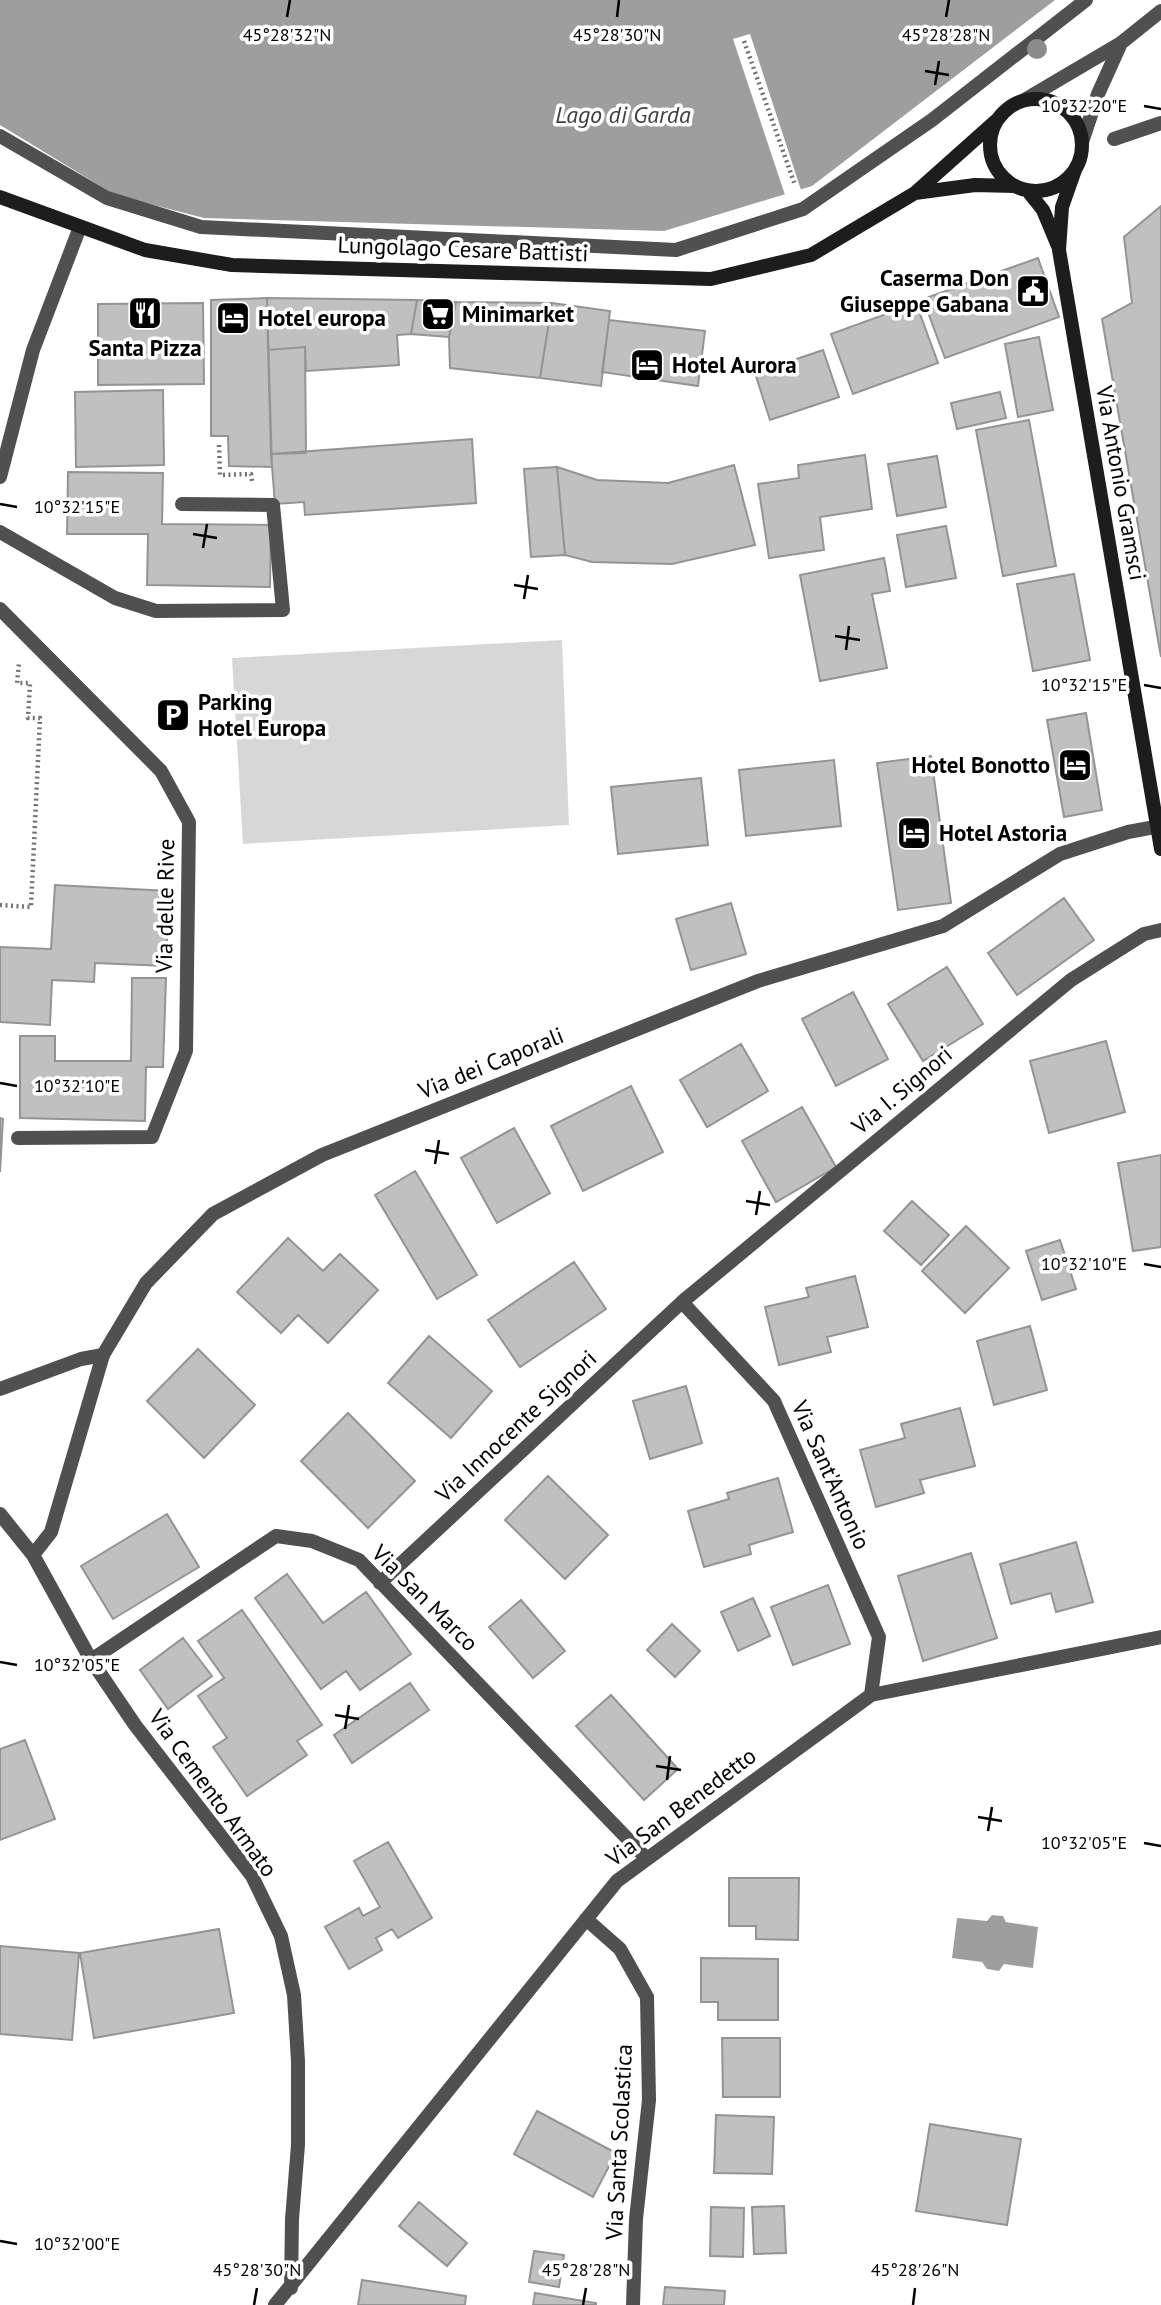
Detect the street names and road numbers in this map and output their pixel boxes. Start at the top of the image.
street label: Lungolago Cesare Battisti [337,230,589,267]
street label: Via Antonio Gramsci [1090,382,1153,583]
street label: Via delle Rive [149,839,180,974]
street label: Via dei Caporali [413,1020,568,1105]
street label: Via I. Signori [845,1039,958,1141]
street label: Via Innocente Signori [428,1343,602,1509]
street label: Via Sant'Antonio [785,1395,877,1554]
street label: Via San Marco [365,1538,485,1657]
street label: Via Cemento Armato [142,1702,284,1882]
street label: Via San Benedetto [599,1741,761,1873]
street label: Via Santa Scolastica [599,2043,638,2242]

